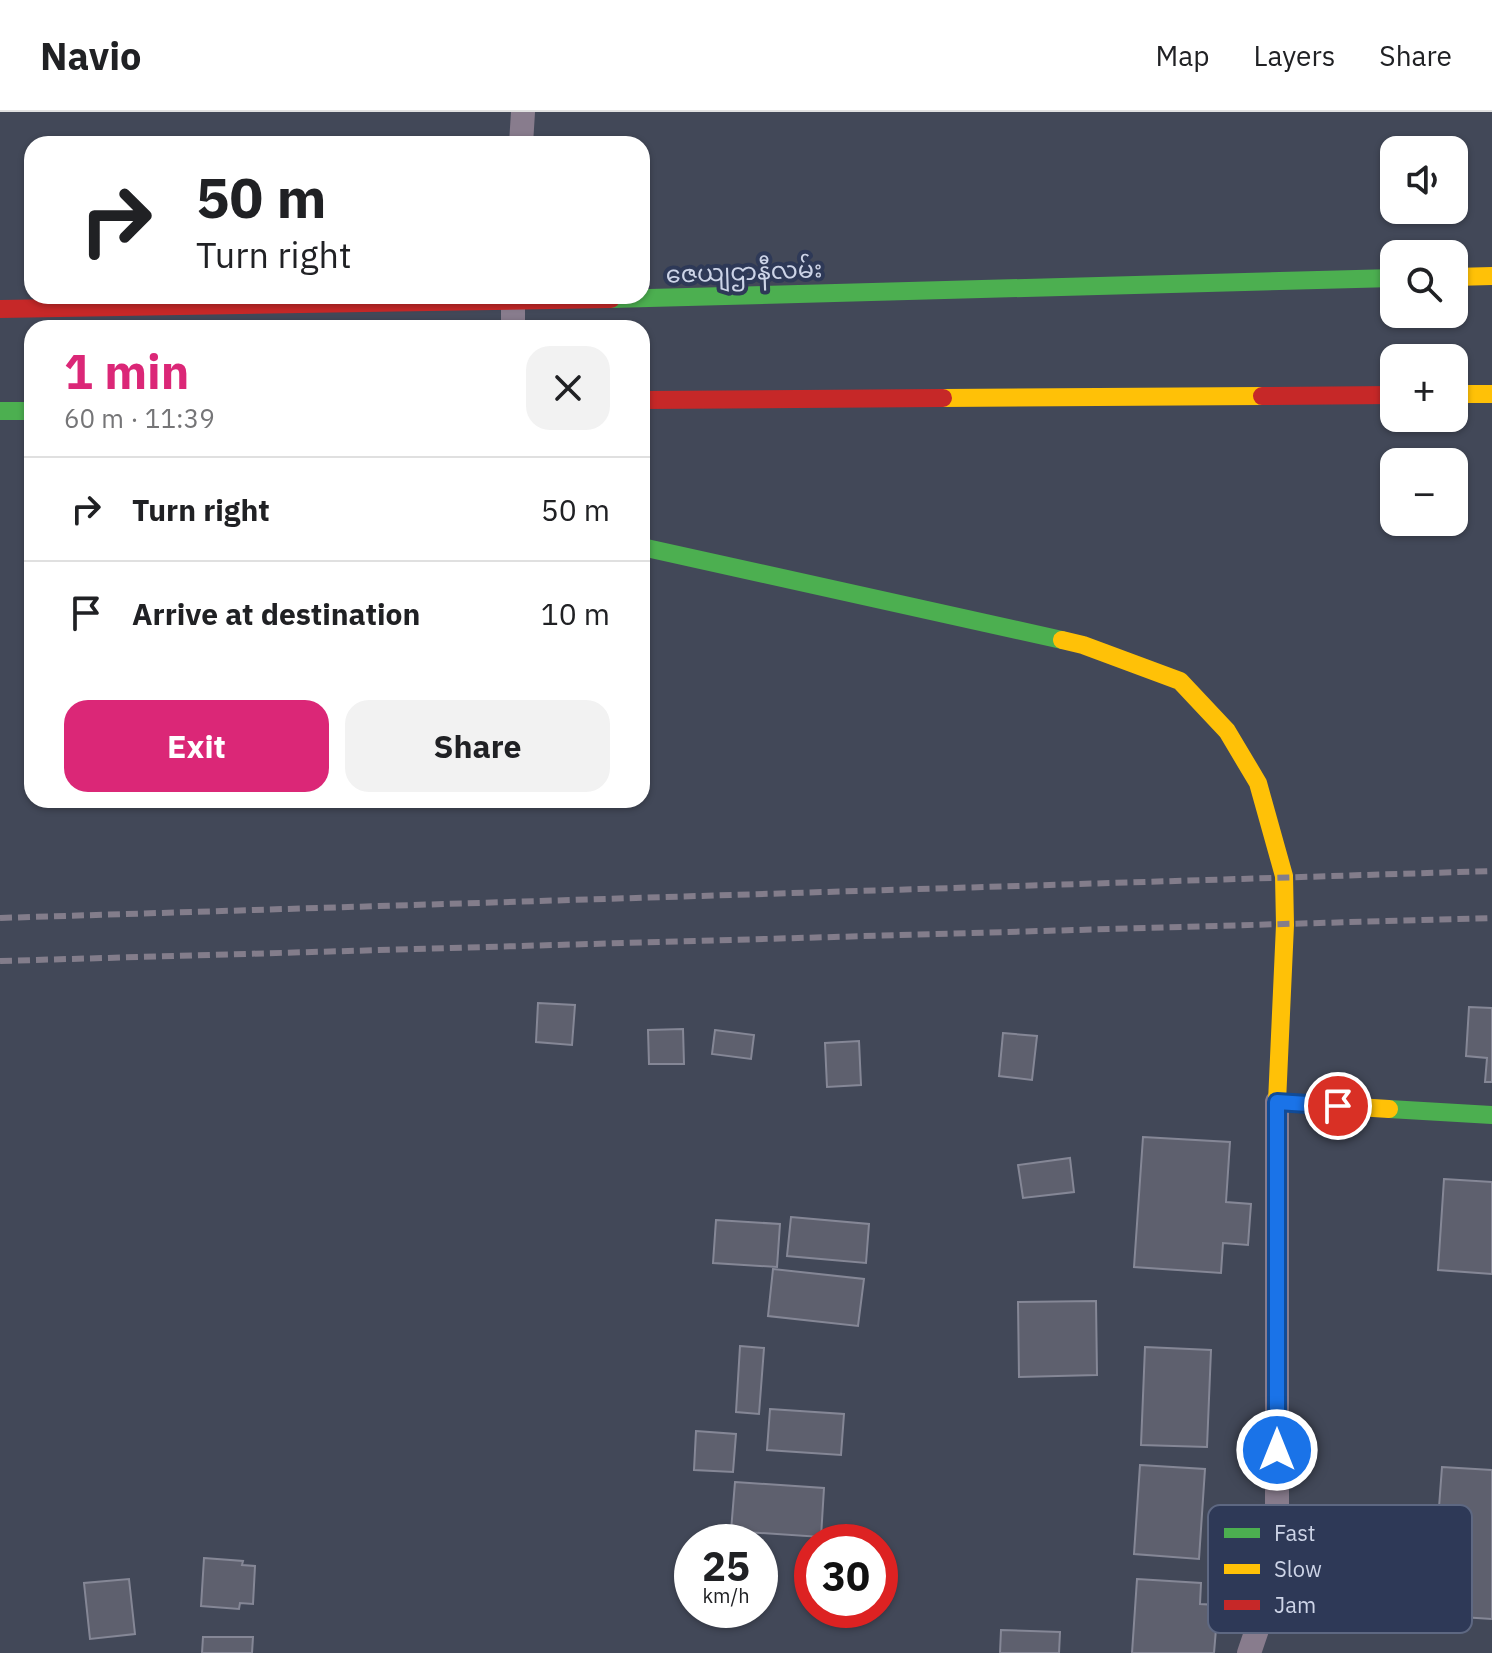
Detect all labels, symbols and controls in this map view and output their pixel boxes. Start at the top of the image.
text: Navio [40,31,142,80]
text: Map [1155,37,1209,74]
text: Layers [1253,37,1335,74]
text: Share [1379,37,1452,74]
map controls [1380,136,1468,536]
button: sound [1380,136,1468,224]
text: 50 m [196,161,326,233]
icon: right [64,168,168,272]
text: Turn right [196,231,352,278]
button: search [1380,240,1468,328]
street label: ဇေယျဌာနီလမ်း [665,252,823,294]
text: 1 min [64,340,189,402]
button: + [1380,344,1468,432]
button: close [526,346,610,430]
text: 60 m · 11:39 [64,401,215,435]
button: − [1380,448,1468,536]
icon: right [64,487,108,531]
text: Turn right [132,490,270,529]
text: 50 m [541,490,610,529]
icon: arrive [64,591,108,635]
text: Arrive at destination [132,594,420,633]
text: 10 m [541,594,610,633]
button: Exit [64,700,329,792]
button: Share [345,700,610,792]
pin [1304,1072,1372,1140]
icon: arrive [1316,1084,1360,1128]
position arrow [1235,1408,1319,1492]
legend [1208,1505,1472,1633]
text: Fast [1274,1518,1315,1547]
speed limit sign: 30 [794,1524,898,1628]
text: 25 [702,1540,750,1592]
text: Slow [1274,1554,1322,1583]
text: km/h [702,1582,750,1609]
text: Jam [1274,1590,1316,1619]

